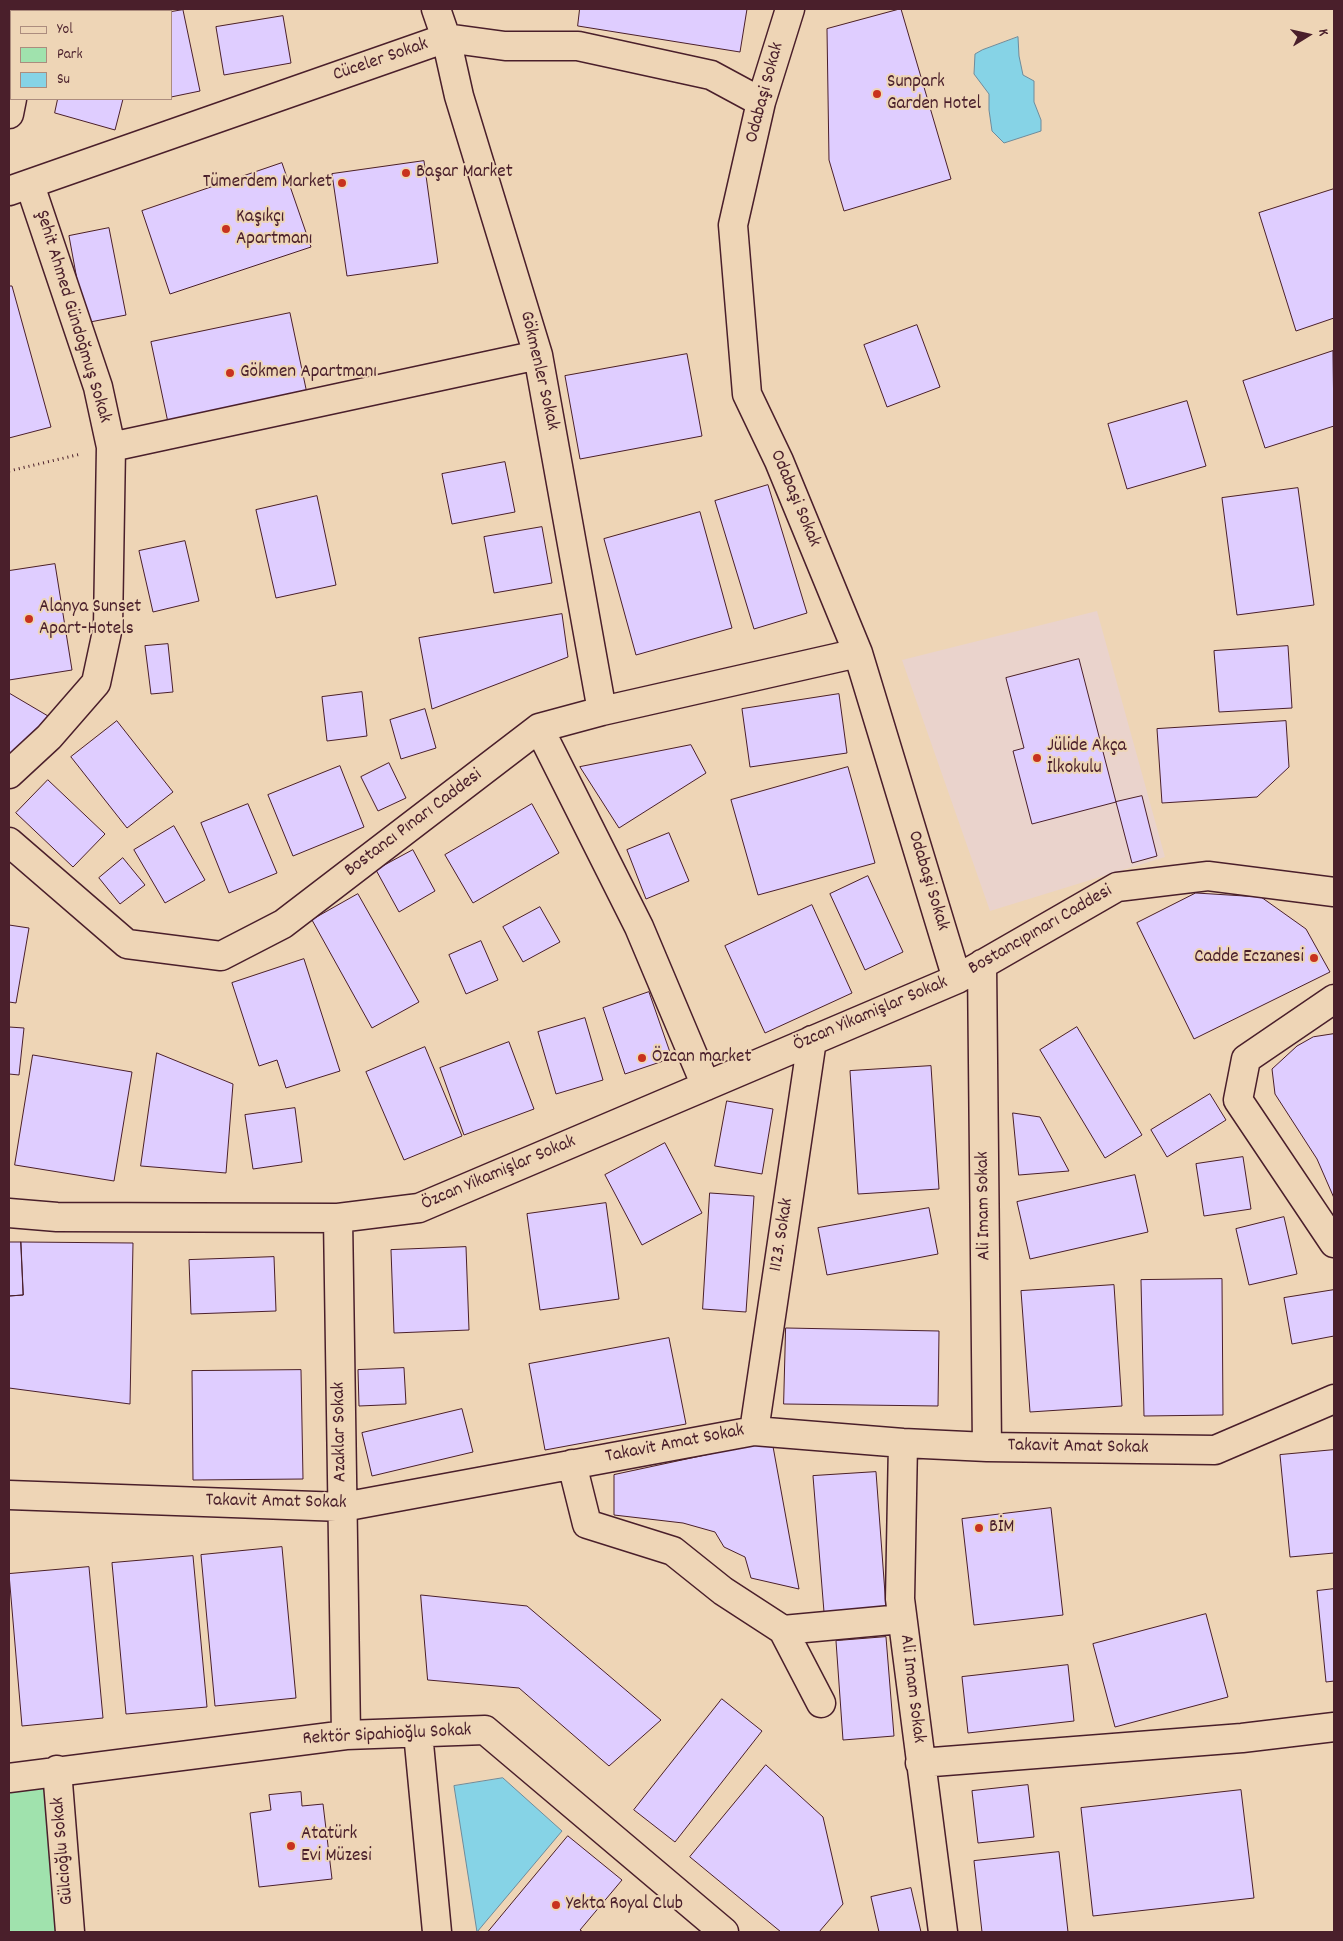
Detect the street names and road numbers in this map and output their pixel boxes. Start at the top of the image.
street label: Cüceler Sokak [330,34,432,88]
street label: Odabaşi Sokak [742,40,790,146]
street label: Şehit Ahmed Gündoğmuş Sokak [29,208,115,426]
street label: Gökmenler Sokak [513,309,563,433]
street label: Odabaşi Sokak [763,447,825,551]
street label: Bostancı Pınarı Caddesi [341,765,487,883]
street label: Odabaşi Sokak [901,828,953,934]
street label: Bostancıpınarı Caddesi [965,881,1117,981]
street label: Özcan Yikamişlar Sokak [790,972,952,1058]
street label: Özcan Yikamişlar Sokak [418,1131,580,1217]
street label: Ali Imam Sokak [973,1151,997,1261]
street label: 1123. Sokak [766,1197,800,1273]
street label: Azaklar Sokak [329,1382,353,1482]
street label: Takavit Amat Sokak [604,1420,746,1470]
street label: Takavit Amat Sokak [1007,1435,1149,1461]
street label: Takavit Amat Sokak [205,1490,347,1516]
street label: Ali Imam Sokak [893,1633,929,1745]
street label: Rektör Sipahioğlu Sokak [302,1720,472,1752]
street label: Gülcioğlu Sokak [48,1796,80,1906]

